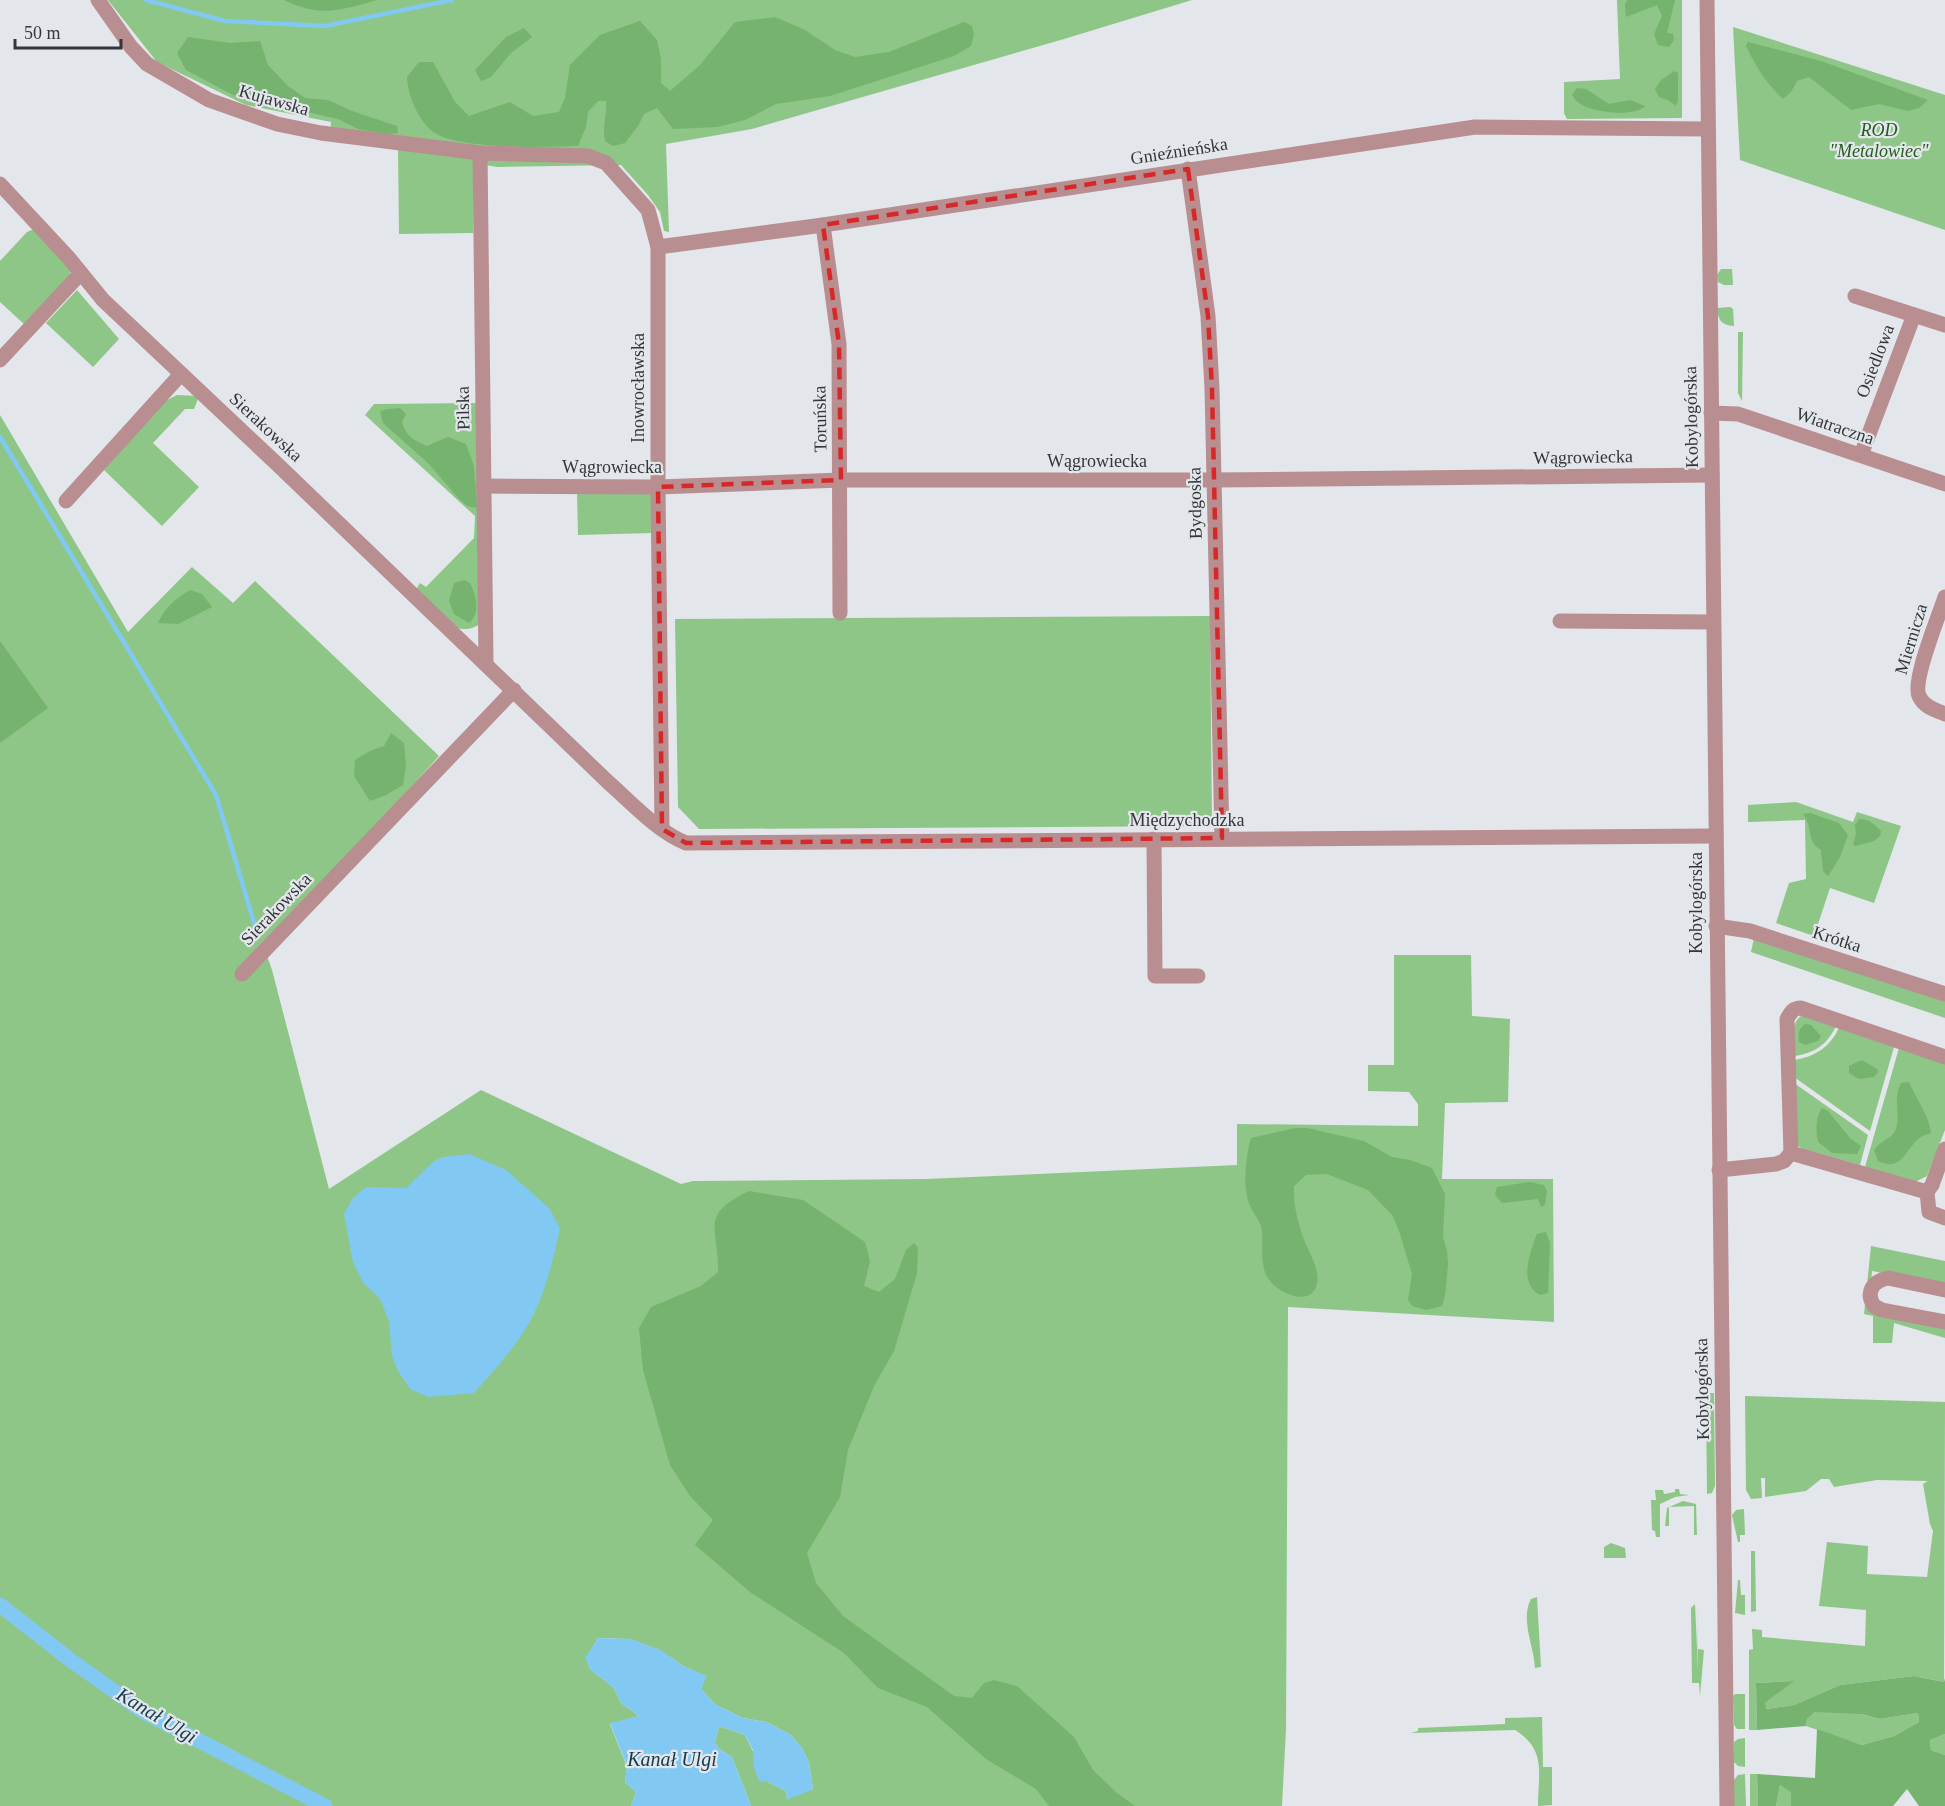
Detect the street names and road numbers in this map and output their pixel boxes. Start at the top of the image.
street label: Kujawska [237,80,311,120]
street label: Gnieźnieńska [1129,133,1229,169]
street label: Osiedlowa [1852,321,1898,401]
street label: Inowrocławska [628,333,648,443]
street label: Kobylogórska [1680,366,1702,468]
street label: Toruńska [809,385,831,453]
street label: Pilska [453,386,473,430]
street label: Sierakowska [226,388,306,466]
street label: Wiatraczna [1793,403,1877,449]
street label: Wągrowiecka [1533,446,1633,468]
street label: Wągrowiecka [1047,451,1147,471]
street label: Wągrowiecka [562,457,662,477]
street label: Bydgoska [1184,467,1206,539]
street label: Miernicza [1891,601,1931,677]
street label: Międzychodzka [1130,810,1244,830]
street label: Kobylogórska [1686,852,1706,954]
street label: Sierakowska [237,869,315,949]
street label: Krótka [1810,922,1864,956]
street label: Kobylogórska [1691,1338,1713,1440]

